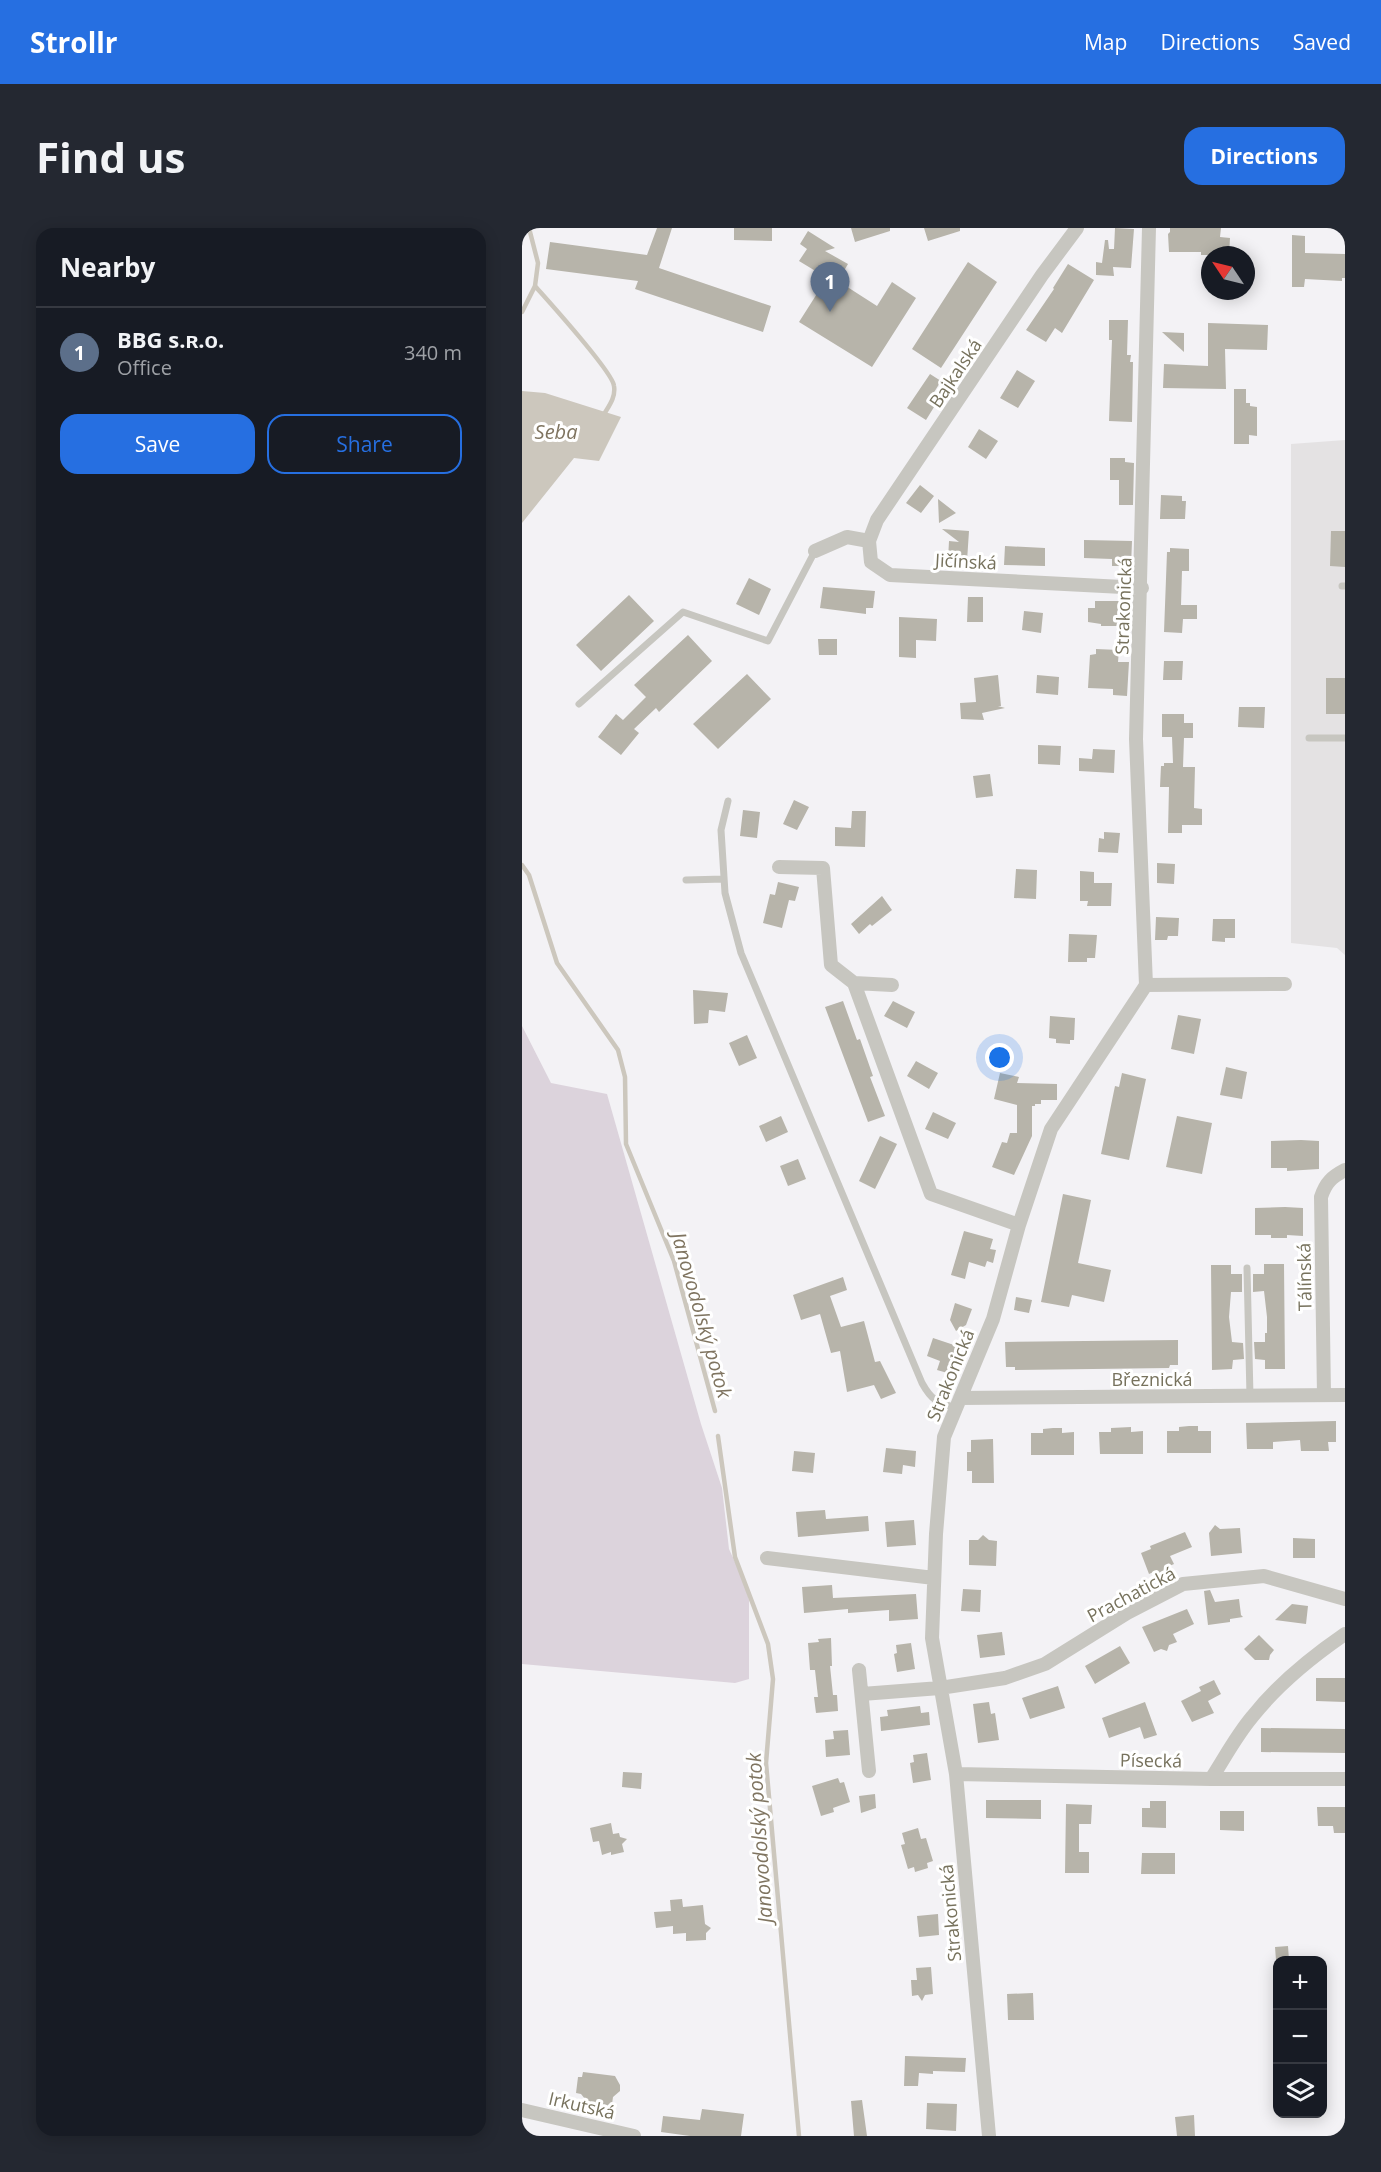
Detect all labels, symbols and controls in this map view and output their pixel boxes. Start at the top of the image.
text: Strollr [30,23,117,61]
text: Map [1084,28,1127,56]
text: Directions [1160,28,1260,56]
text: Saved [1293,28,1351,56]
button: Directions [1184,127,1345,185]
text: Find us [36,128,185,185]
north arrow [1201,246,1255,300]
text: Nearby [60,249,155,285]
pin: 1 [810,262,850,312]
text: BBG s.ʀ.ᴏ. [117,324,224,354]
street label: Bajkalská [923,334,987,412]
text: 1 [74,339,85,366]
text: 340 m [404,339,462,366]
text: Office [117,354,172,381]
button: Save [60,414,255,474]
button: Share [267,414,462,474]
water label: Seba [535,418,577,445]
street label: Jičínská [933,547,997,575]
street label: Strakonická [1109,557,1137,655]
your location [985,1043,1014,1072]
water label: Janovodolský potok [664,1225,739,1402]
street label: Tálínská [1291,1243,1317,1311]
street label: Strakonická [921,1325,979,1425]
street label: Březnická [1111,1367,1193,1391]
street label: Prachatická [1083,1561,1179,1627]
street label: Písecká [1120,1747,1182,1773]
water label: Janovodolský potok [739,1751,779,1928]
street label: Strakonická [934,1863,966,1963]
map controls [1273,1956,1327,2118]
button: + [1273,1956,1327,2010]
button: − [1273,2010,1327,2064]
button: layers [1273,2064,1327,2118]
street label: Irkutská [546,2086,618,2124]

